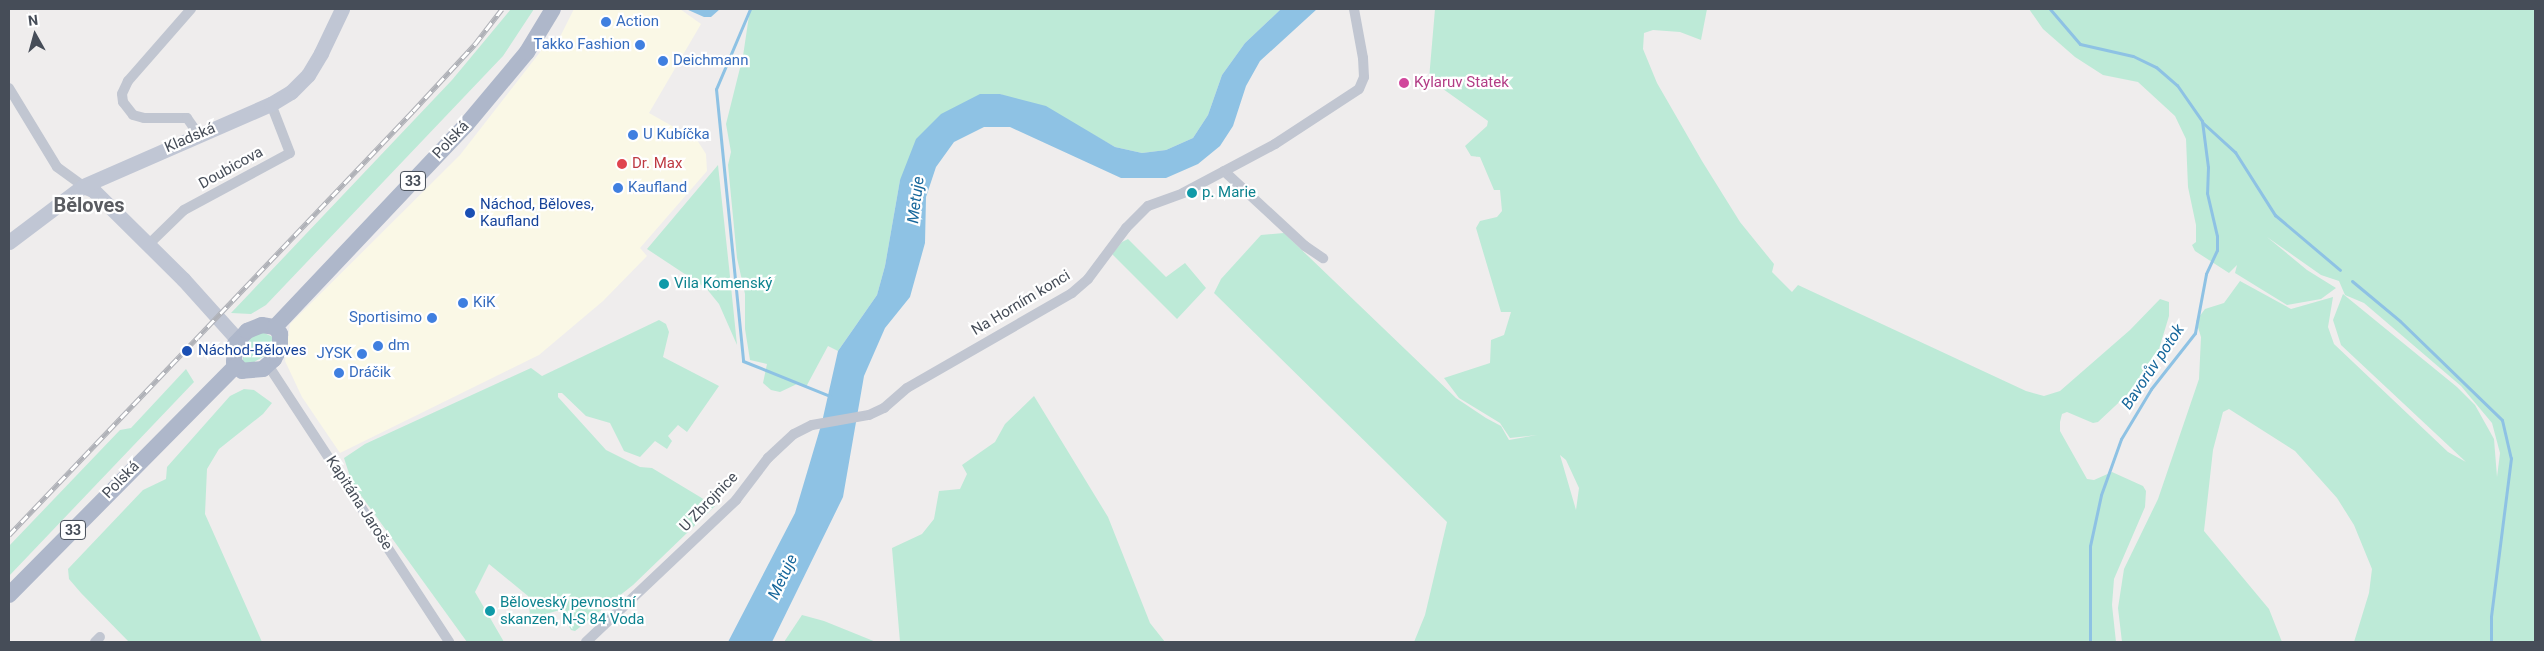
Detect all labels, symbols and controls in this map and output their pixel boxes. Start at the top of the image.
north arrow [10,10,60,60]
text: N [27,12,39,29]
place label: Action [616,13,659,31]
marker: Action [600,16,612,28]
place label: Takko Fashion [534,36,630,54]
marker: Takko Fashion [634,39,646,51]
place label: Deichmann [673,52,748,70]
marker: Deichmann [657,55,669,67]
place label: Kylaruv Statek [1414,74,1509,92]
marker: Kylaruv Statek [1398,77,1410,89]
street label: Polská [429,117,473,163]
street label: Kladská [162,119,218,157]
place label: U Kubíčka [643,126,710,144]
marker: U Kubíčka [627,129,639,141]
street label: Doubicova [196,143,266,193]
place label: Dr. Max [632,155,682,173]
marker: Dr. Max [616,158,628,170]
road number: 33 [399,170,427,192]
water label: Metuje [904,175,928,225]
place label: Kaufland [628,179,687,197]
marker: Kaufland [612,182,624,194]
place label: p. Marie [1202,184,1256,202]
marker: p. Marie [1186,187,1198,199]
district label: Běloves [53,193,125,217]
place label: Náchod, Běloves, Kaufland [480,195,594,230]
marker: Náchod, Běloves, Kaufland [464,207,476,219]
street label: Na Horním konci [968,267,1074,339]
place label: Vila Komenský [674,275,772,293]
marker: Vila Komenský [658,278,670,290]
place label: KiK [473,294,495,312]
marker: KiK [457,297,469,309]
place label: Sportisimo [349,309,422,327]
marker: Sportisimo [426,312,438,324]
water label: Bavorův potok [2117,321,2189,413]
place label: dm [388,337,410,355]
marker: dm [372,340,384,352]
place label: Náchod-Běloves [198,342,306,360]
marker: Náchod-Běloves [180,344,194,358]
place label: JYSK [317,345,352,363]
marker: JYSK [356,348,368,360]
place label: Dráčik [349,364,391,382]
marker: Dráčik [333,367,345,379]
street label: Kapitána Jaroše [322,453,396,553]
street label: Polská [99,458,143,502]
street label: U Zbrojnice [676,469,742,535]
road number: 33 [59,518,87,542]
water label: Metuje [764,551,802,603]
place label: Běloveský pevnostní skanzen, N-S 84 Voda [500,593,644,628]
marker: Běloveský pevnostní skanzen, N-S 84 Voda [484,605,496,617]

